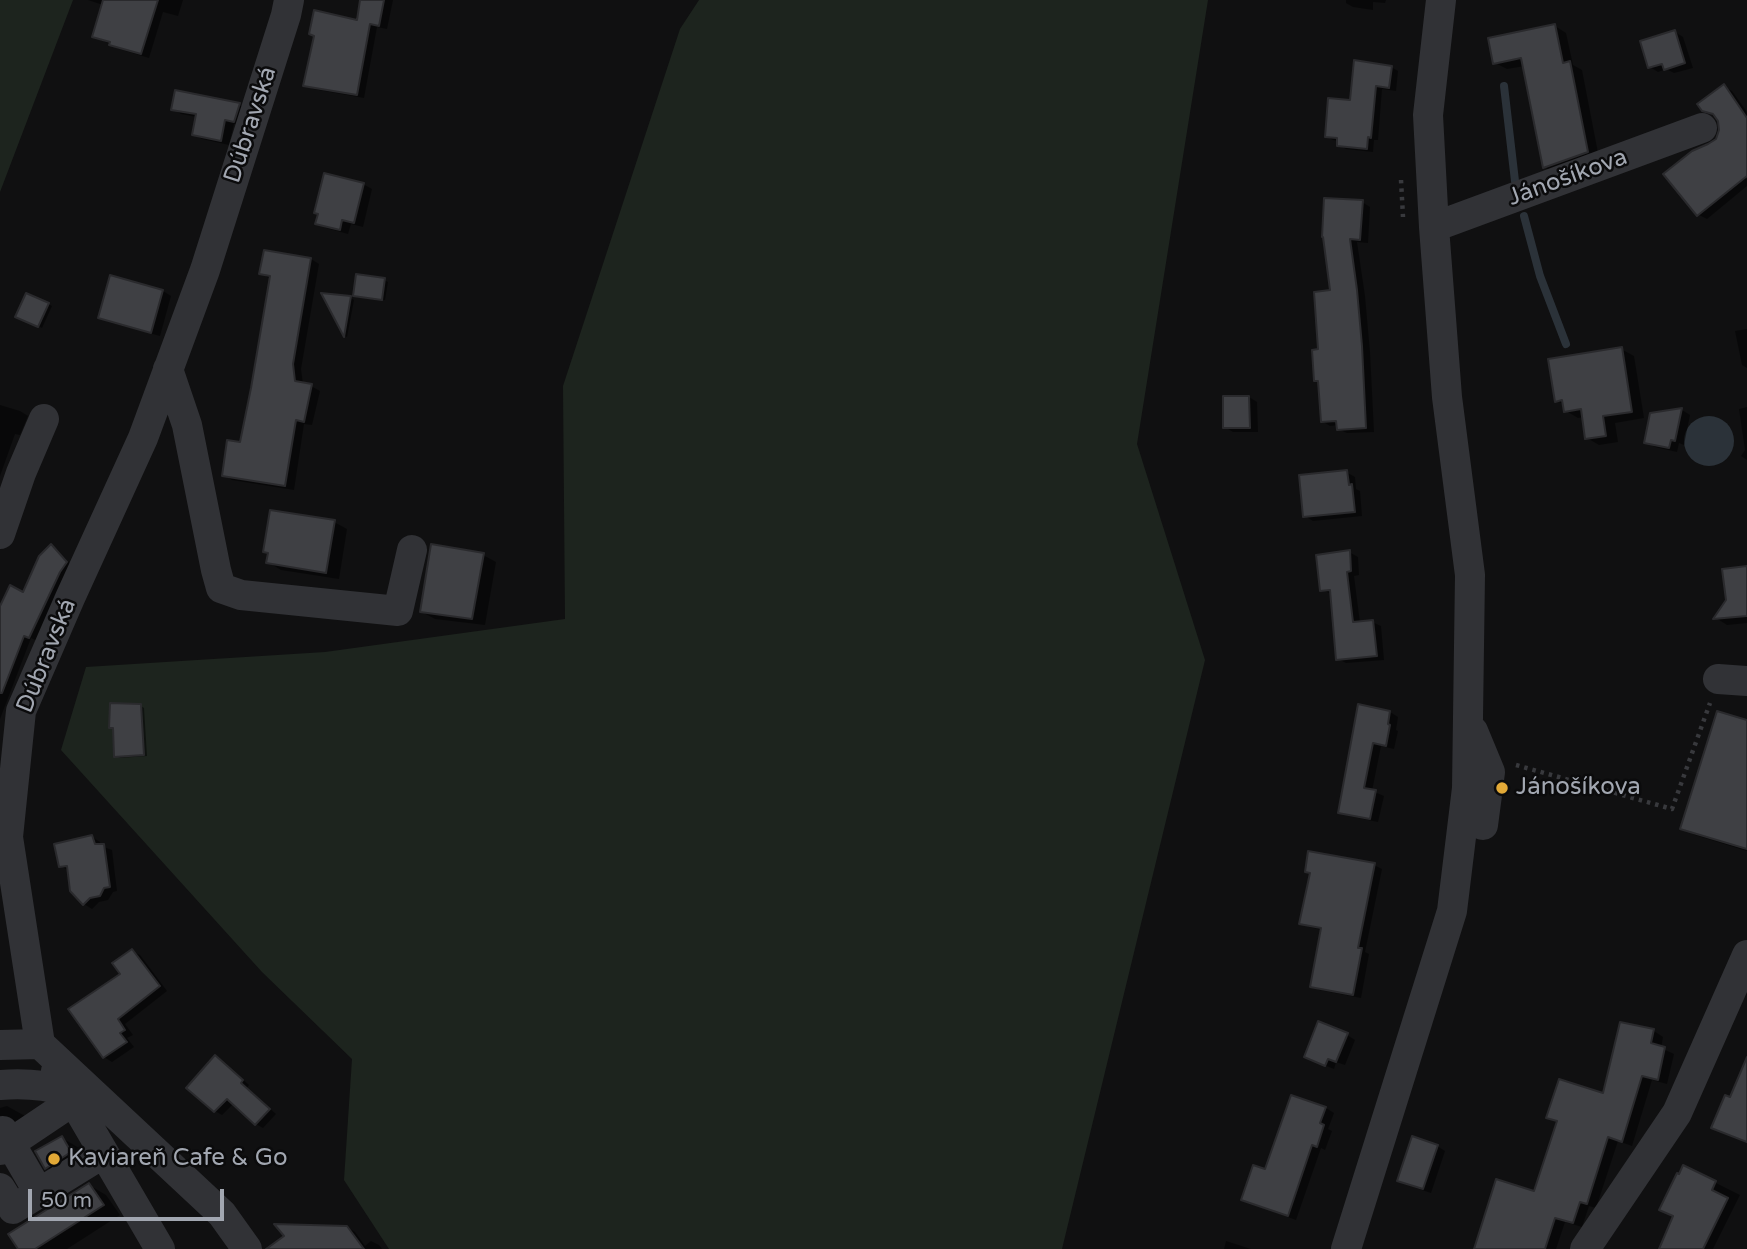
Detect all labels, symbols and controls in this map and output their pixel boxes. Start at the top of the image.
street label: Dúbravská [219,63,283,187]
street label: Jánošíkova [1504,143,1632,213]
street label: Dúbravská [11,595,83,717]
place label: Jánošíkova [1516,774,1641,802]
marker: Jánošíkova [1494,780,1510,796]
place label: Kaviareň Cafe & Go [68,1145,288,1173]
marker: Kaviareň Cafe & Go [46,1151,62,1167]
scale bar [32,1176,228,1220]
text: 50 m [41,1188,92,1213]

